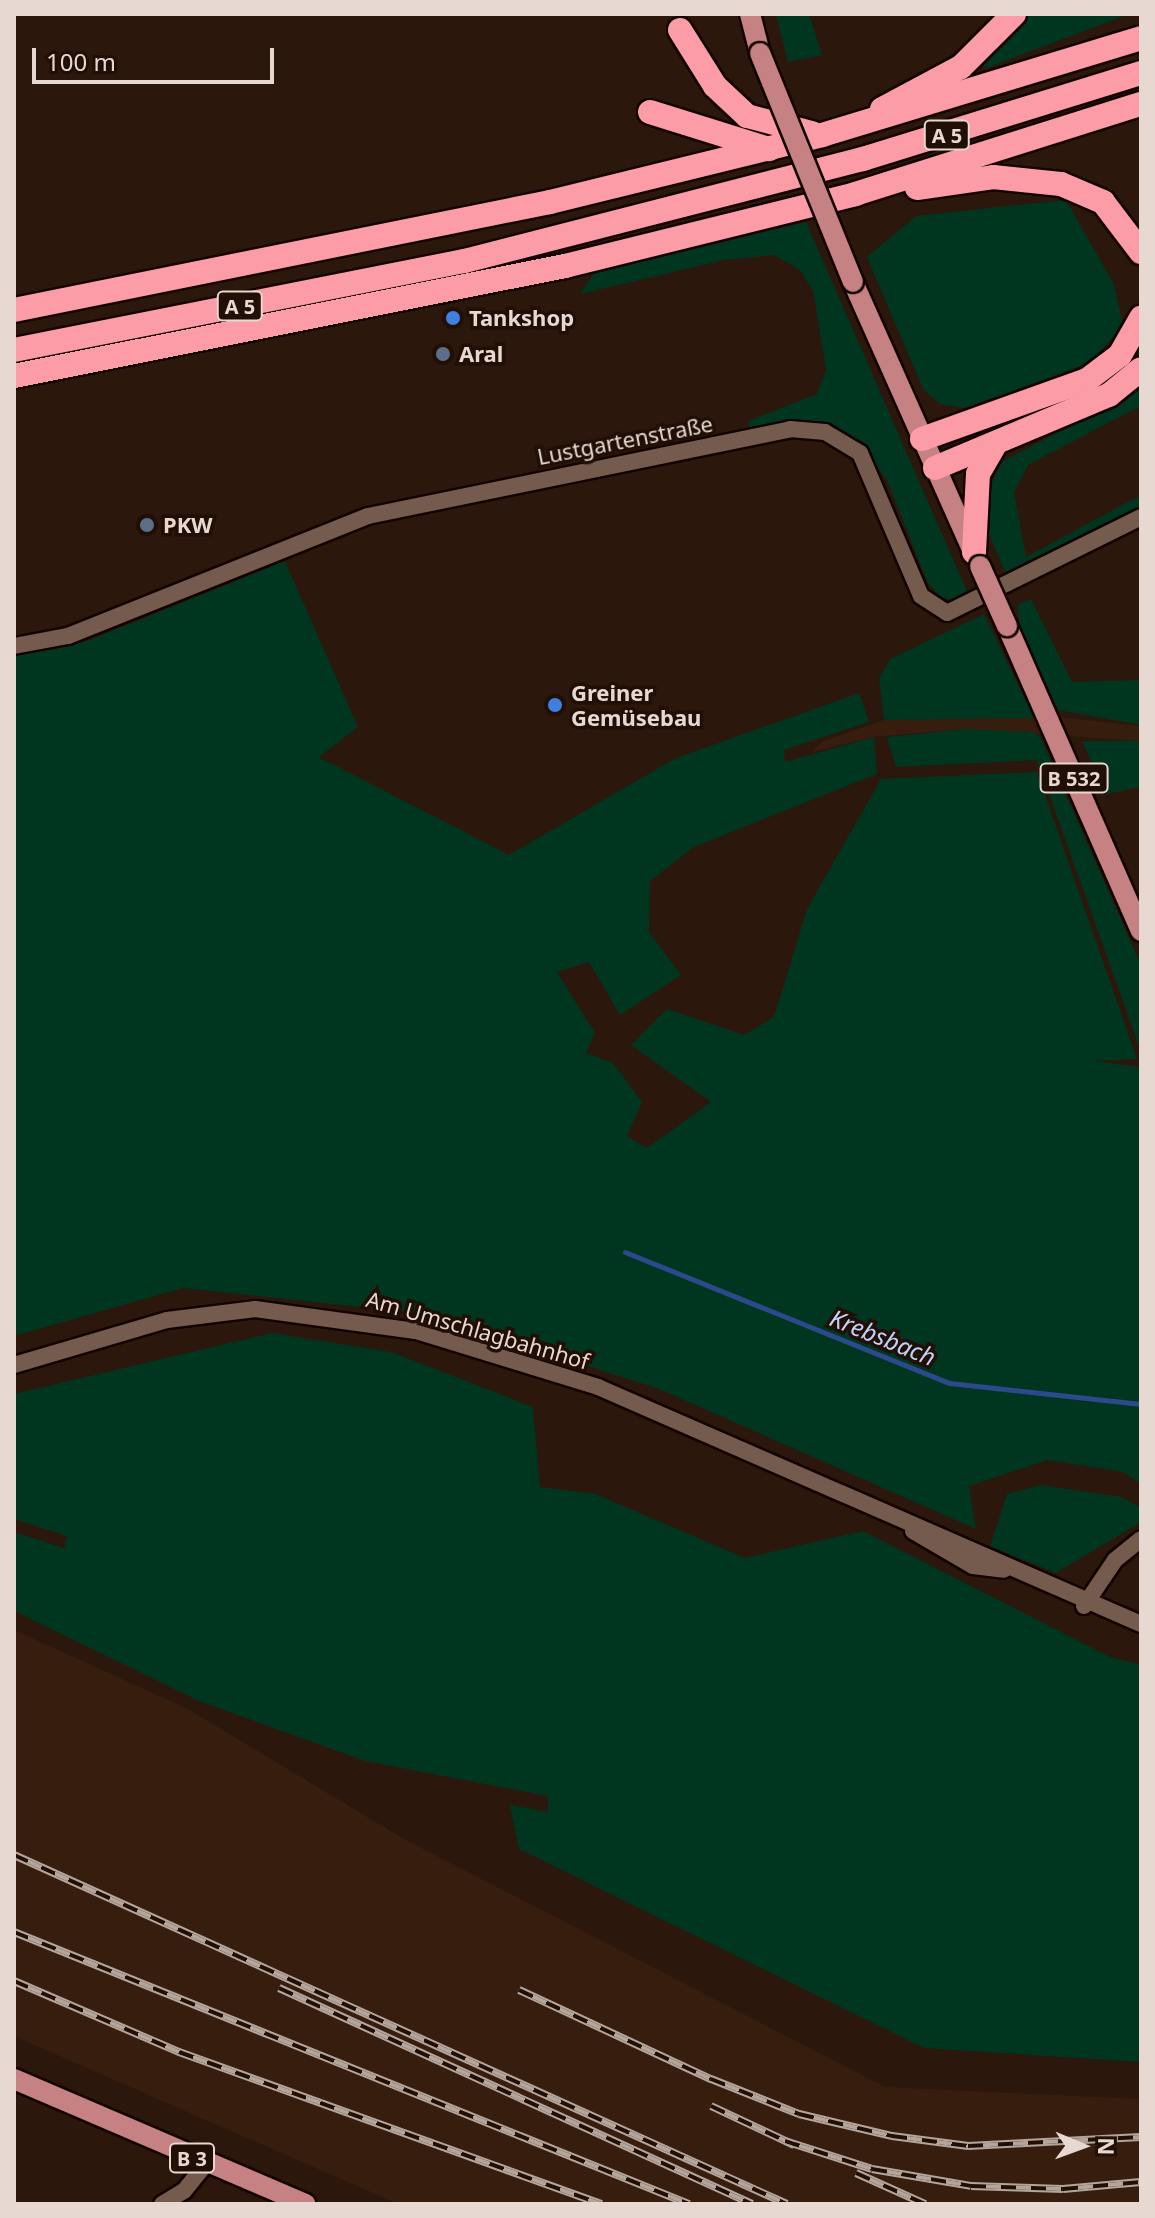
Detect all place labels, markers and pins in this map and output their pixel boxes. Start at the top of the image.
place label: Tankshop [469,305,574,331]
marker: Tankshop [444,309,462,327]
place label: Aral [459,341,503,367]
marker: Aral [434,345,452,363]
place label: PKW [163,512,213,538]
marker: PKW [138,516,156,534]
place label: Greiner Gemüsebau [571,679,701,730]
marker: Greiner Gemüsebau [546,696,564,714]

